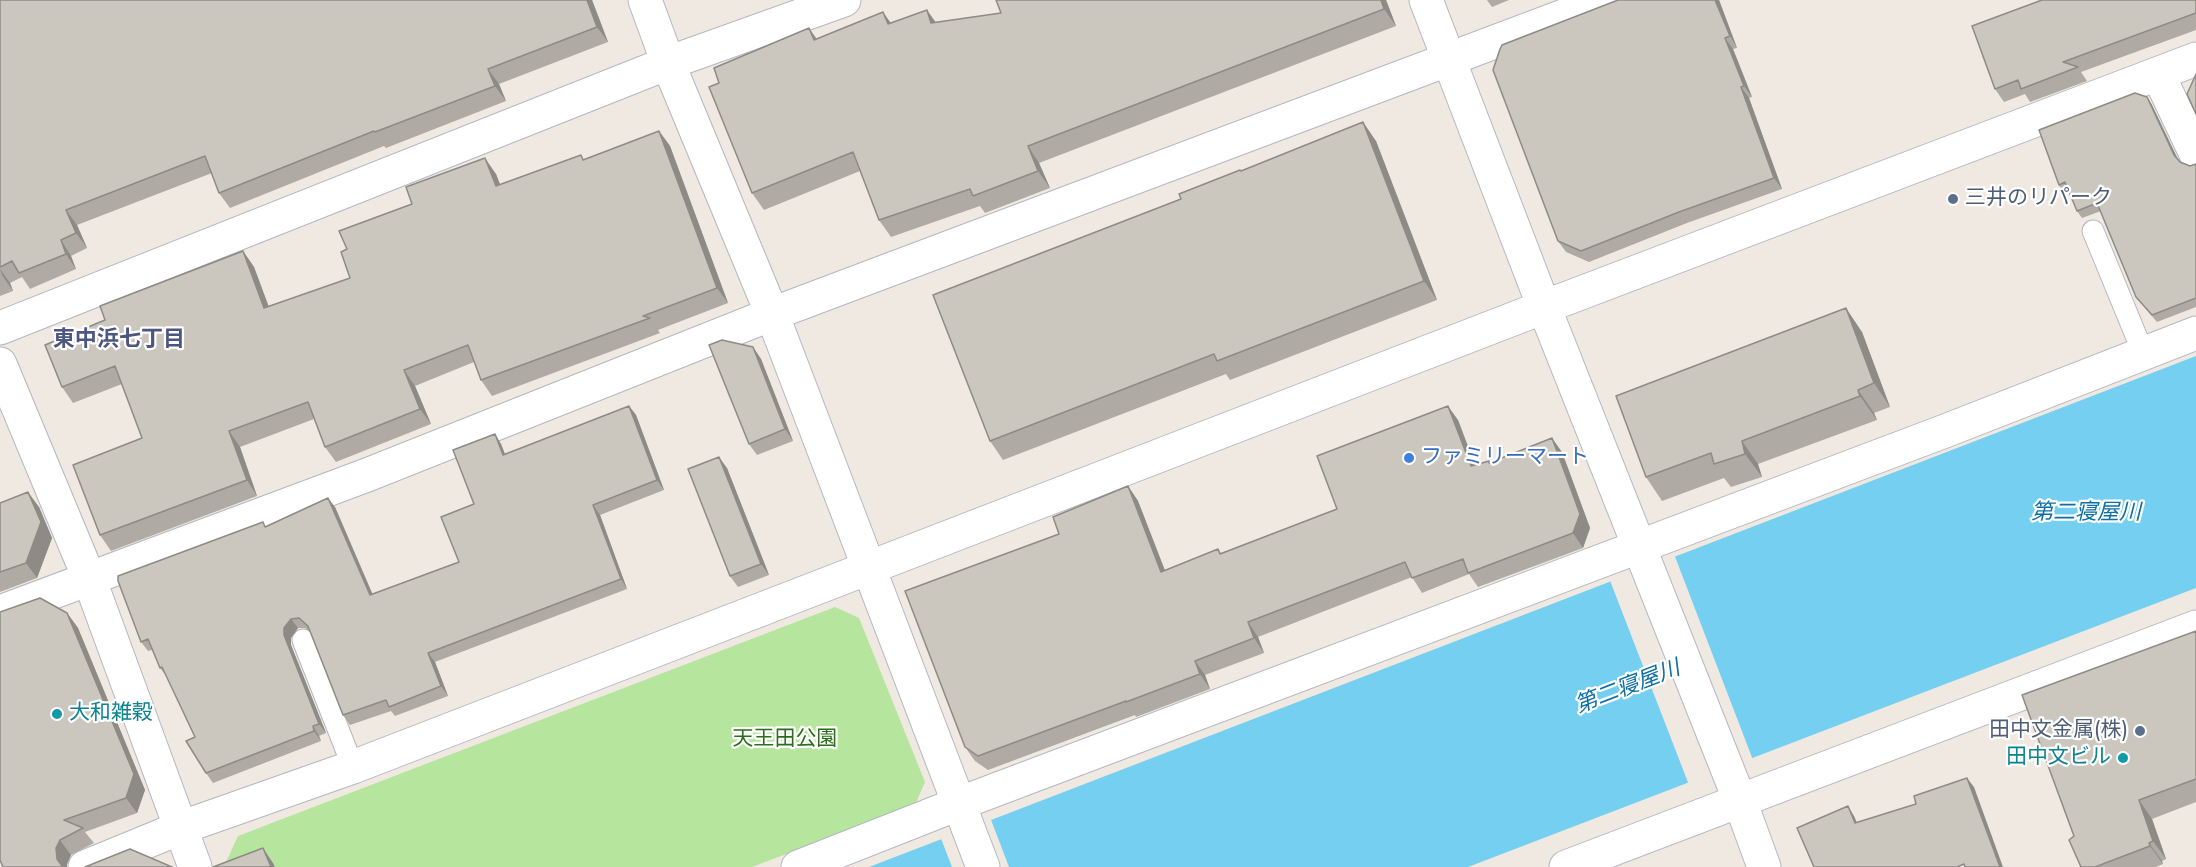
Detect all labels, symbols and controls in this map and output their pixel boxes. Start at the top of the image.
place label: 三井のリパーク [1965,186,2112,212]
marker: 三井のリパーク [1946,192,1960,206]
district label: 東中浜七丁目 [53,328,185,354]
place label: ファミリーマート [1421,445,1589,471]
marker: ファミリーマート [1402,451,1416,465]
water label: 第二寝屋川 [2031,501,2141,527]
water label: 第二寝屋川 [1572,656,1684,720]
place label: 大和雑穀 [69,701,153,727]
marker: 大和雑穀 [50,707,64,721]
place label: 田中文金属(株) [1989,718,2128,744]
marker: 田中文金属(株) [2133,724,2147,738]
park label: 天王田公園 [733,727,837,753]
place label: 田中文ビル [2006,745,2111,771]
marker: 田中文ビル [2116,751,2130,765]

